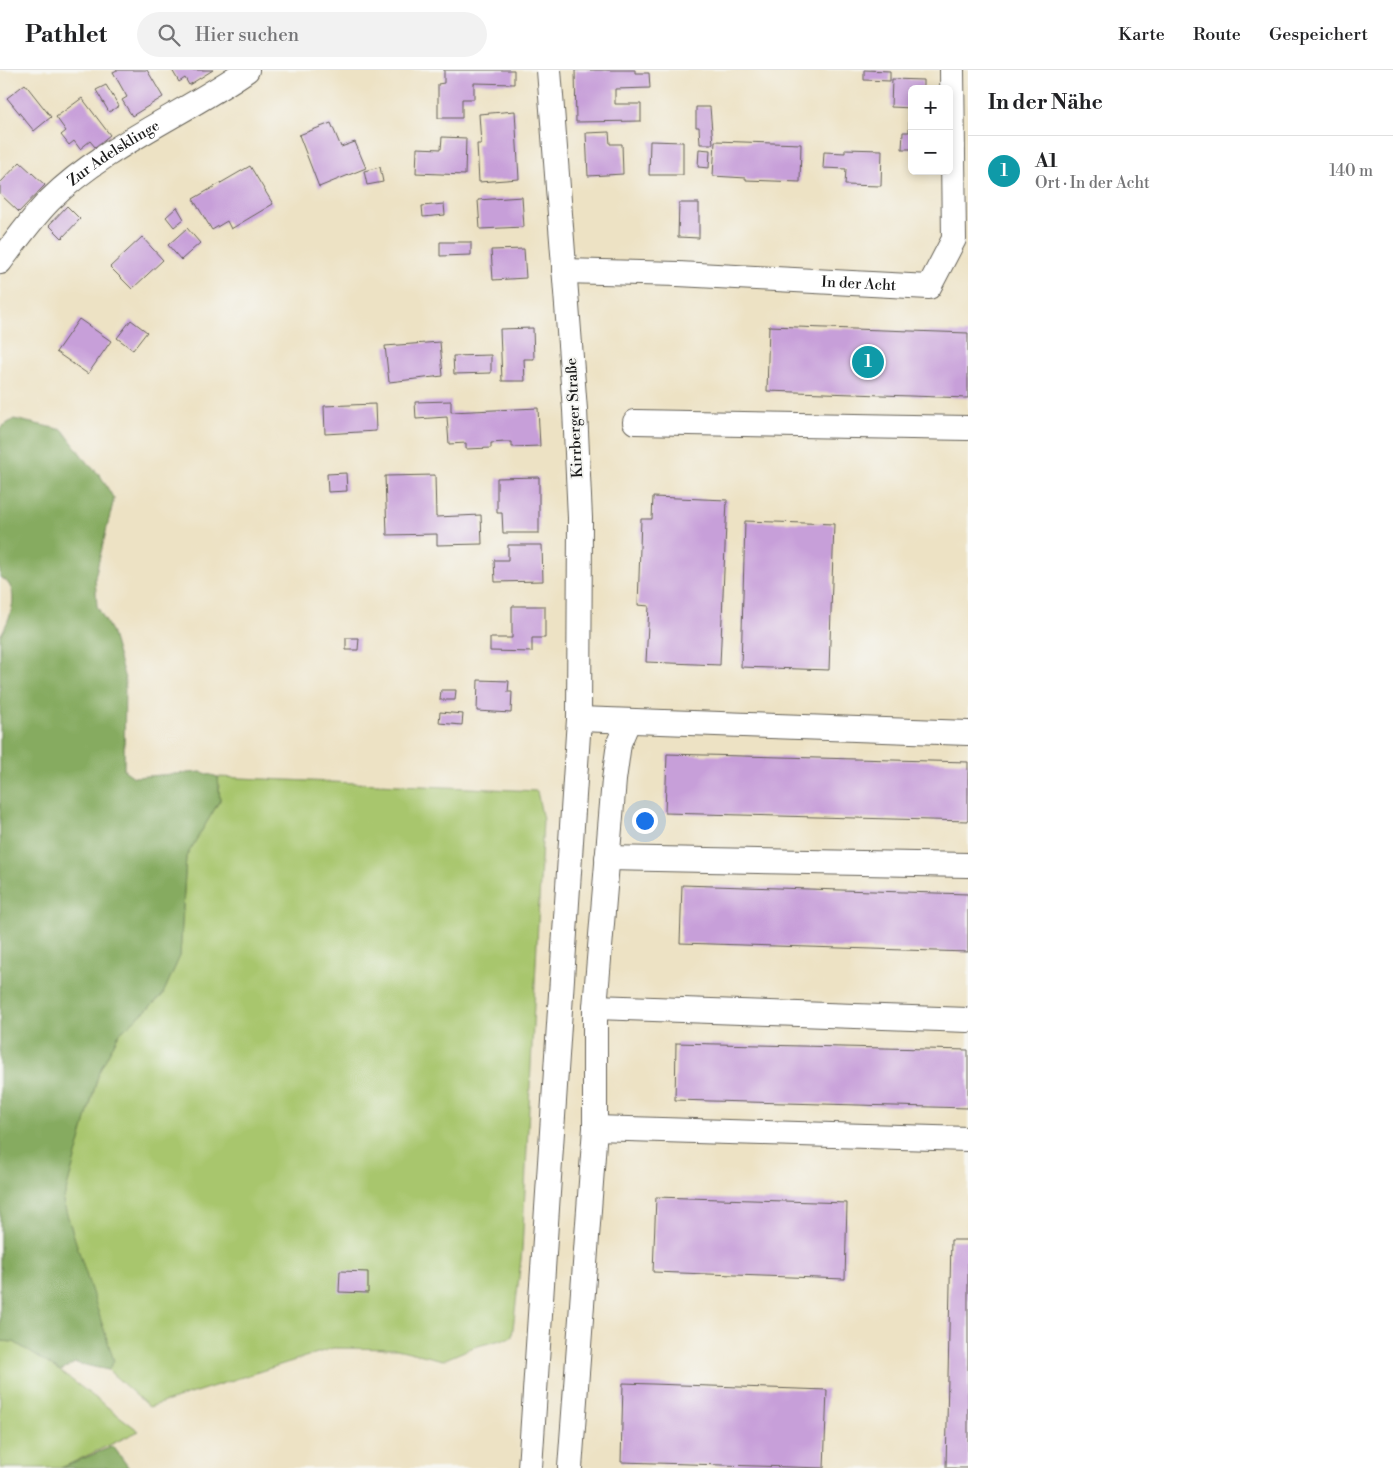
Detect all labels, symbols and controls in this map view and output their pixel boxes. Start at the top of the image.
search box [137,12,487,57]
text: Pathlet [25,20,107,50]
icon: search [155,21,183,49]
text: Hier suchen [195,23,299,47]
text: Karte [1118,23,1165,46]
text: Route [1193,23,1241,46]
text: Gespeichert [1269,23,1368,46]
map controls [908,85,953,175]
button: + [908,85,953,130]
text: In der Nähe [988,90,1103,116]
street label: Zur Adelsklinge [64,116,163,190]
button: − [908,130,953,175]
text: A1 [1035,149,1058,173]
text: 1 [1000,161,1008,181]
text: 140 m [1329,161,1373,181]
text: Ort · In der Acht [1035,173,1150,193]
street label: In der Acht [821,272,897,295]
pin: 1 [852,343,884,381]
street label: Kirrberger Straße [562,357,587,478]
your location [632,808,658,834]

